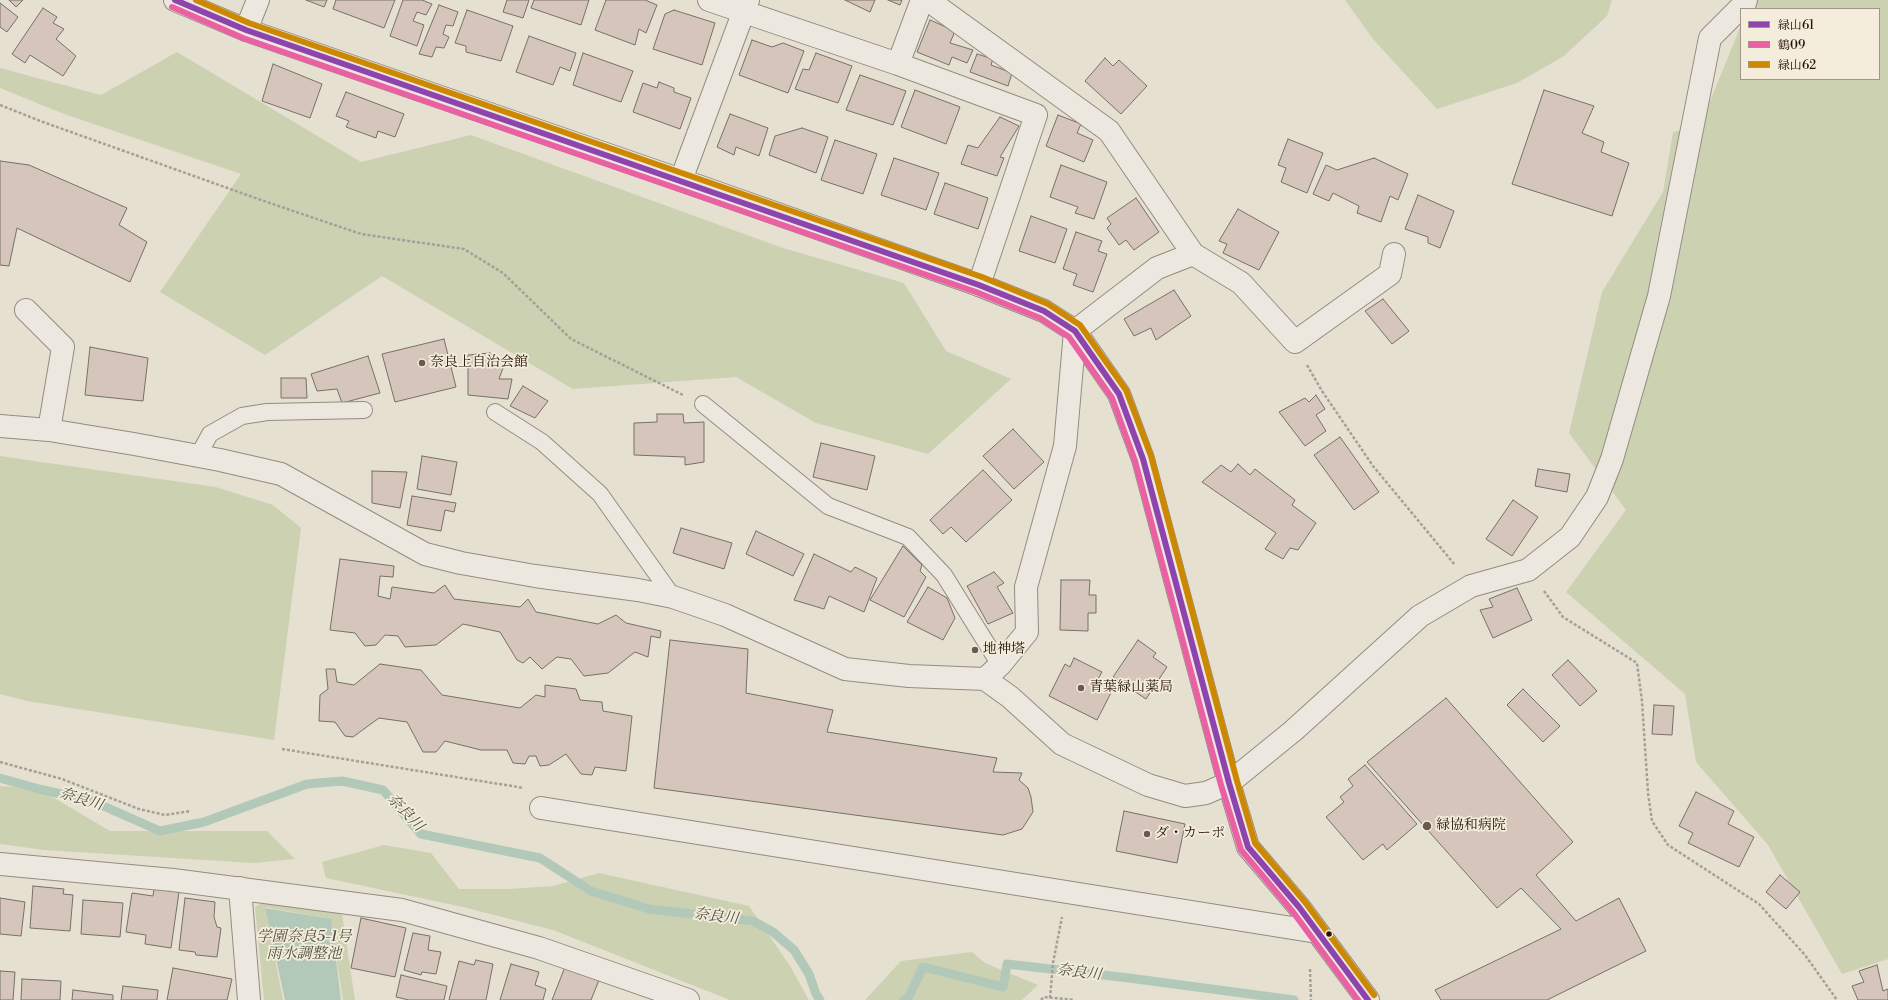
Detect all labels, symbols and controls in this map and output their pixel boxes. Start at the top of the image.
legend [1740,8,1880,80]
text: 緑山61 [1778,18,1814,33]
text: 鶴09 [1778,38,1805,53]
text: 緑山62 [1778,58,1816,73]
place label: 奈良上自治会館 [430,355,528,371]
marker: 奈良上自治会館 [417,358,427,368]
place label: 地神塔 [983,642,1025,658]
marker: 地神塔 [970,645,980,655]
place label: 青葉緑山薬局 [1089,680,1173,696]
marker: 青葉緑山薬局 [1076,683,1086,693]
water label: 奈良川 [57,785,105,815]
water label: 奈良川 [383,791,427,835]
place label: 緑協和病院 [1436,818,1506,834]
marker: 緑協和病院 [1421,820,1433,832]
place label: ダ・カーポ [1155,826,1225,842]
marker: ダ・カーポ [1142,829,1152,839]
water label: 奈良川 [693,905,739,929]
water label: 学園奈良5-1号 雨水調整池 [256,928,352,963]
unlabelled marker [1324,929,1334,939]
water label: 奈良川 [1056,961,1102,985]

